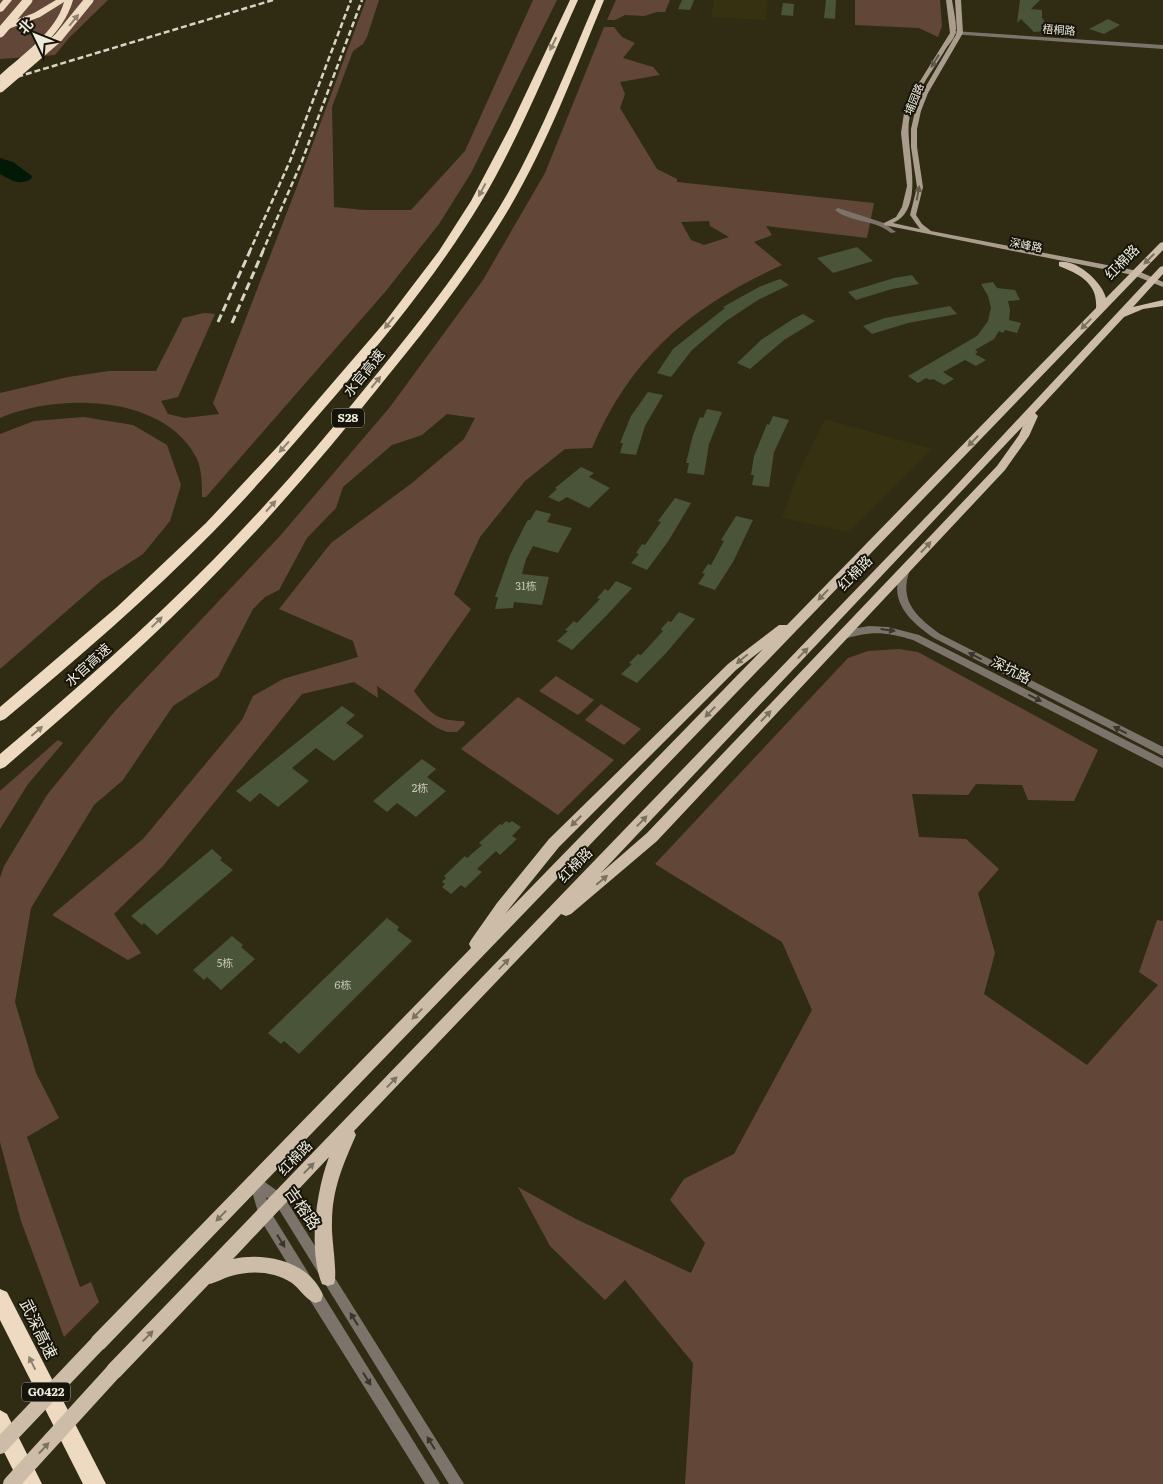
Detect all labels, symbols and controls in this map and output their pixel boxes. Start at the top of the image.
north arrow [10,10,60,60]
text: 北 [13,14,37,37]
one-way arrow [69,14,80,27]
street label: 梧桐路 [1042,20,1076,38]
one-way arrow [549,37,557,51]
one-way arrow [931,54,940,67]
street label: 埔园路 [899,80,927,117]
one-way arrow [478,182,486,197]
one-way arrow [915,185,923,201]
street label: 深峰路 [1008,233,1044,255]
street label: 红棉路 [1099,239,1143,283]
one-way arrow [1143,253,1155,265]
one-way arrow [383,316,394,329]
one-way arrow [1080,318,1092,330]
street label: 水官高速 [338,344,389,400]
one-way arrow [371,376,382,389]
road number: S28 [332,408,364,428]
one-way arrow [967,435,979,447]
one-way arrow [278,440,290,452]
one-way arrow [265,500,277,512]
one-way arrow [920,542,932,554]
street label: 红棉路 [832,550,876,594]
house number: 31栋 [515,577,537,593]
one-way arrow [817,589,829,601]
one-way arrow [151,616,163,628]
one-way arrow [880,627,896,635]
street label: 水官高速 [60,638,115,690]
one-way arrow [797,647,809,659]
street label: 深坑路 [988,651,1035,688]
one-way arrow [968,652,982,660]
one-way arrow [737,653,749,665]
one-way arrow [1028,694,1042,702]
one-way arrow [704,706,716,718]
one-way arrow [760,711,772,723]
one-way arrow [30,725,42,737]
one-way arrow [1112,726,1127,734]
house number: 2栋 [412,779,428,795]
one-way arrow [570,815,582,827]
one-way arrow [636,815,648,827]
street label: 红棉路 [552,842,596,886]
one-way arrow [595,875,608,886]
house number: 5栋 [217,954,233,970]
one-way arrow [498,959,510,971]
house number: 6栋 [335,976,351,992]
one-way arrow [411,1007,423,1019]
one-way arrow [386,1076,398,1088]
street label: 红棉路 [272,1135,316,1179]
one-way arrow [303,1163,315,1175]
street label: 吉榕路 [280,1181,327,1234]
one-way arrow [215,1210,227,1222]
one-way arrow [277,1234,286,1247]
street label: 武深高速 [15,1295,65,1363]
one-way arrow [349,1313,359,1326]
one-way arrow [142,1331,154,1343]
one-way arrow [28,1356,36,1370]
one-way arrow [363,1372,372,1385]
road number: G0422 [22,1382,70,1401]
one-way arrow [426,1436,435,1449]
one-way arrow [38,1443,50,1455]

